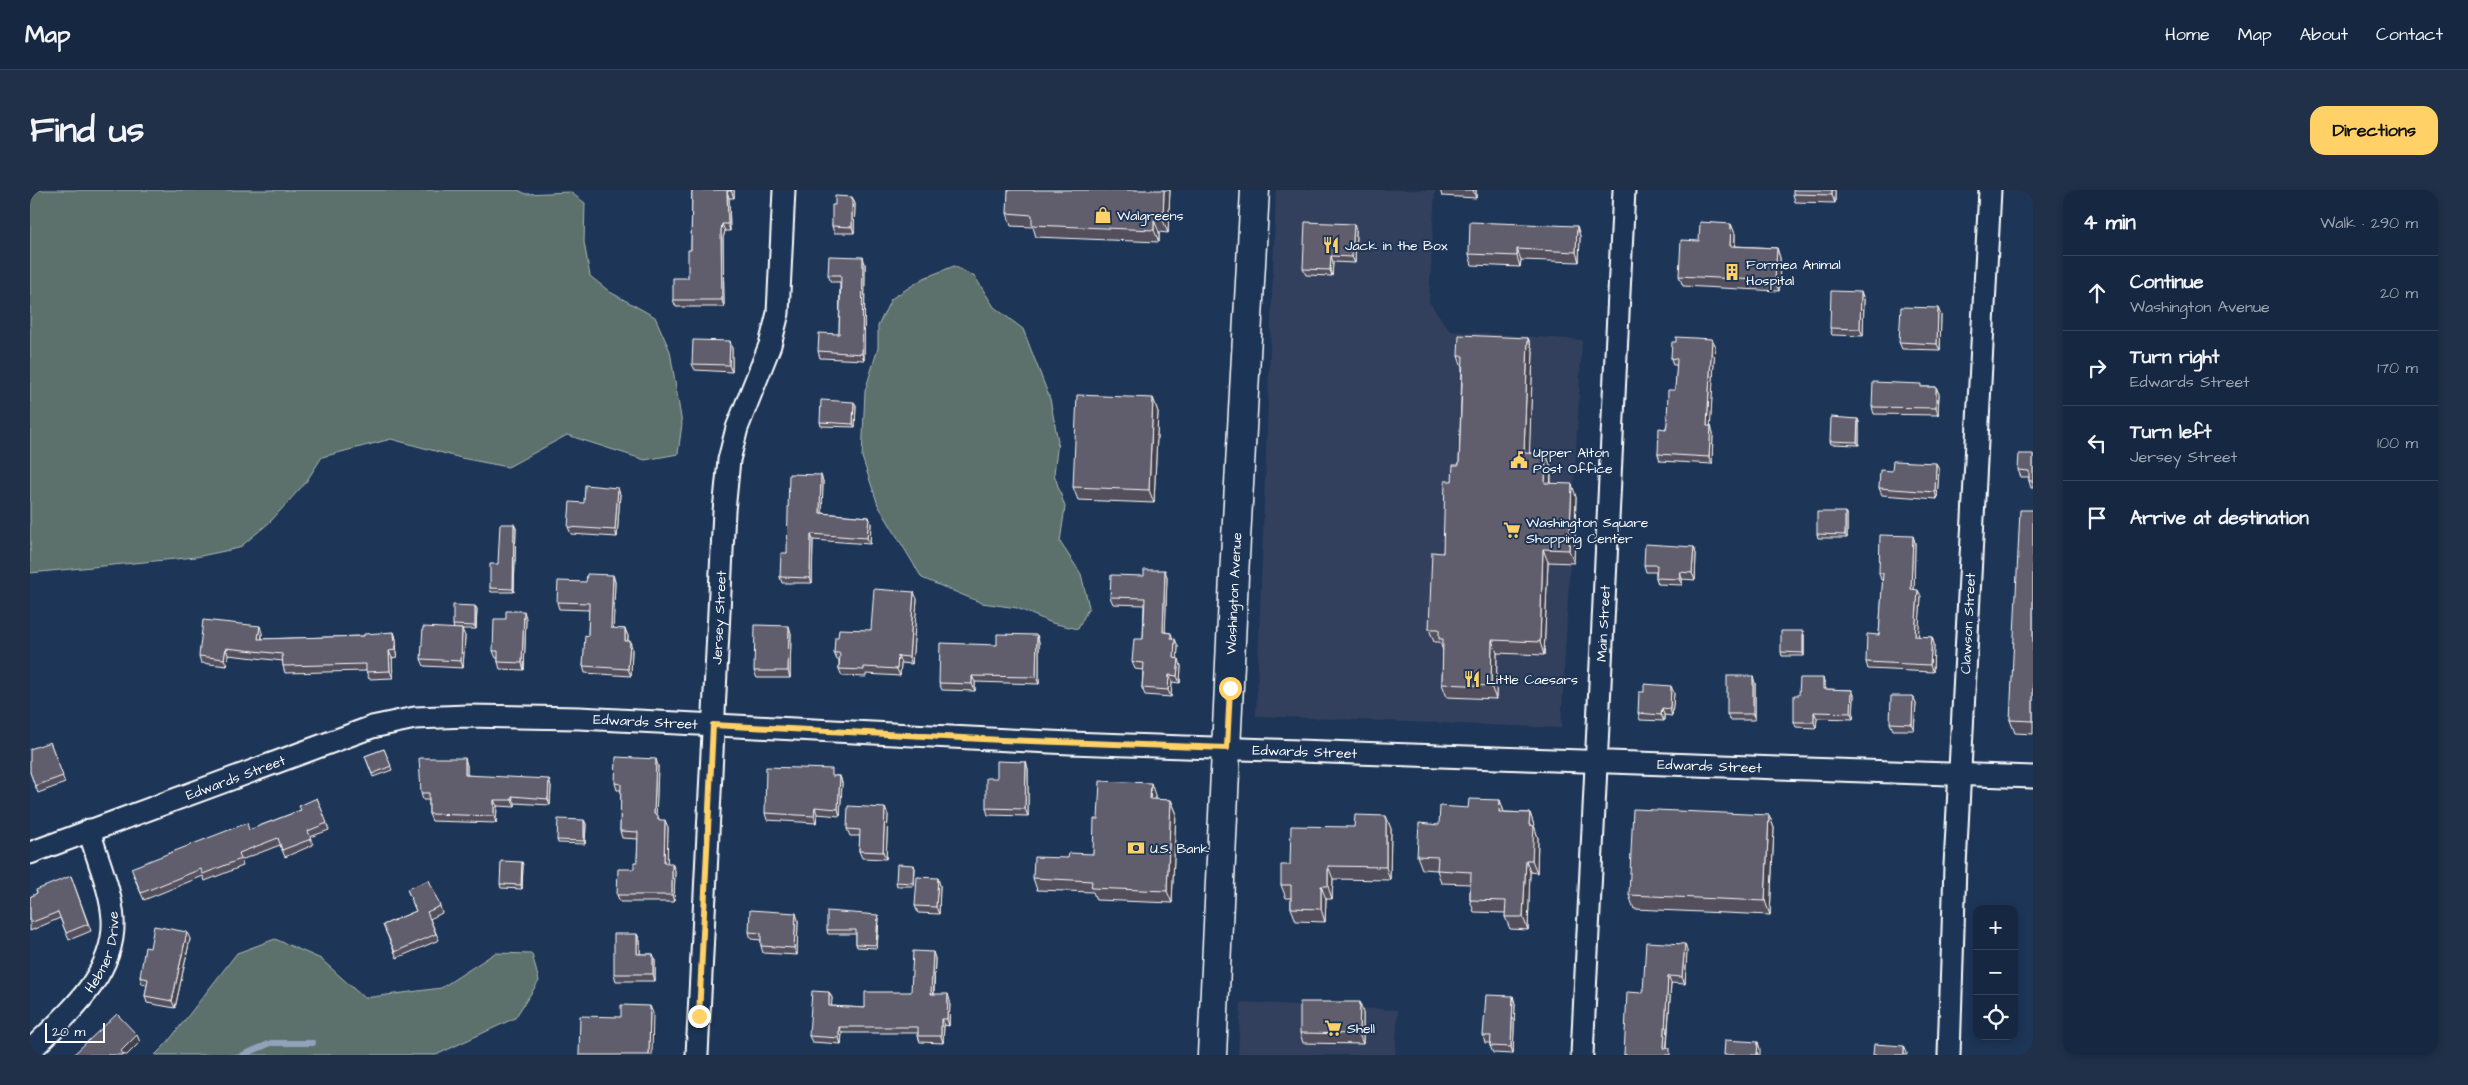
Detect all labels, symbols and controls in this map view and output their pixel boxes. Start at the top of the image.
text: Map [25,18,70,52]
text: Home [2165,22,2210,47]
text: Map [2238,22,2272,47]
text: About [2300,22,2348,47]
text: Contact [2376,22,2443,47]
text: Find us [30,106,144,155]
button: Directions [2310,106,2438,155]
shop icon: Walgreens [1093,205,1113,225]
place label: Walgreens [1117,206,1184,226]
text: 4 min [2083,208,2136,237]
text: Walk · 290 m [2320,212,2418,234]
restaurant icon: Jack in the Box [1321,235,1341,255]
place label: Jack in the Box [1345,236,1448,256]
place label: Formea Animal Hospital [1746,255,1841,291]
building icon: Formea Animal Hospital [1722,262,1742,282]
text: Continue [2130,269,2204,296]
icon: ahead [2083,279,2111,307]
text: 20 m [2380,282,2418,304]
text: Washington Avenue [2130,296,2270,318]
text: Turn right [2130,344,2219,371]
icon: right [2083,354,2111,382]
text: 170 m [2377,357,2418,379]
text: Edwards Street [2130,371,2250,393]
text: Turn left [2130,419,2211,446]
icon: left [2083,429,2111,457]
text: 100 m [2377,432,2418,454]
place label: Upper Alton Post Office [1533,443,1613,479]
text: Jersey Street [2130,446,2237,468]
public building icon: Upper Alton Post Office [1509,450,1529,470]
icon: arrive [2083,504,2111,532]
text: Arrive at destination [2130,505,2309,532]
place label: Washington Square Shopping Center [1526,513,1649,549]
supermarket icon: Washington Square Shopping Center [1502,520,1522,540]
street label: Washington Avenue [1221,532,1247,655]
street label: Jersey Street [707,570,732,665]
street label: Clawson Street [1956,572,1981,675]
street label: Main Street [1592,584,1616,662]
restaurant icon: Little Caesars [1462,669,1482,689]
place label: Little Caesars [1486,670,1578,690]
route start [1219,677,1242,700]
street label: Edwards Street [593,710,699,735]
street label: Edwards Street [1252,740,1358,764]
street label: Edwards Street [183,751,289,806]
street label: Edwards Street [1657,755,1762,778]
bank icon: U.S. Bank [1126,838,1146,858]
place label: U.S. Bank [1150,839,1209,859]
map controls [1973,905,2018,1040]
button: + [1973,905,2018,950]
street label: Hebner Drive [80,910,124,997]
button: − [1973,950,2018,995]
button: locate [1973,995,2018,1040]
route end [688,1005,711,1028]
supermarket icon: Shell [1323,1018,1343,1038]
place label: Shell [1347,1019,1375,1039]
scale bar [45,1020,105,1043]
text: 20 m [52,1022,85,1042]

